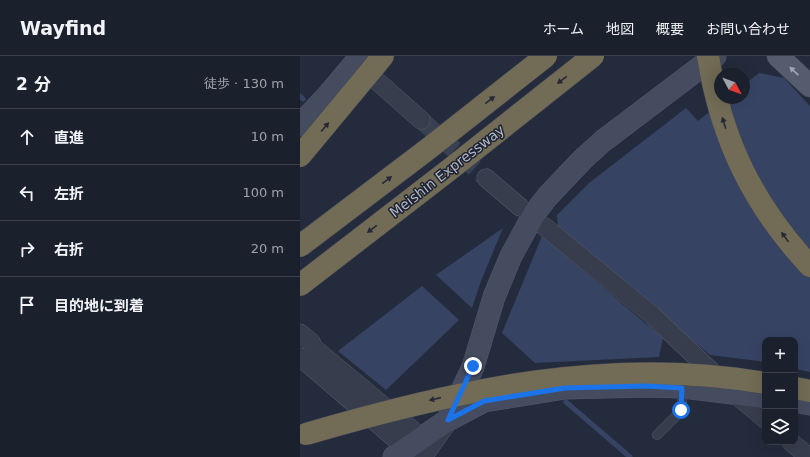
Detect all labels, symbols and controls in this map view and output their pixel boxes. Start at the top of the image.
text: Wayfind [20,17,106,39]
text: ホーム [542,21,584,37]
text: 地図 [606,21,634,37]
text: 概要 [656,21,684,37]
text: お問い合わせ [706,21,790,37]
one-way arrow [789,66,799,76]
north arrow [714,68,750,104]
text: 2 分 [16,74,51,94]
text: 徒歩 · 130 m [204,76,284,91]
one-way arrow [557,76,568,85]
one-way arrow [484,96,495,105]
one-way arrow [721,117,727,129]
street label: Meishin Expressway [387,121,507,221]
one-way arrow [321,122,330,132]
icon: ahead [16,126,38,148]
text: 直進 [54,129,84,147]
text: 10 m [251,129,284,144]
one-way arrow [382,176,392,184]
icon: left [16,182,38,204]
text: 左折 [54,185,84,203]
text: 100 m [242,185,284,200]
one-way arrow [366,225,377,234]
one-way arrow [781,232,789,242]
icon: right [16,238,38,260]
text: 右折 [54,241,84,259]
text: 20 m [251,241,284,256]
icon: arrive [16,294,38,316]
text: 目的地に到着 [54,297,144,315]
map controls [762,337,798,445]
button: + [762,337,798,373]
route end [464,357,482,375]
button: − [762,373,798,409]
one-way arrow [429,397,441,403]
route start [672,401,690,419]
button: layers [762,409,798,445]

